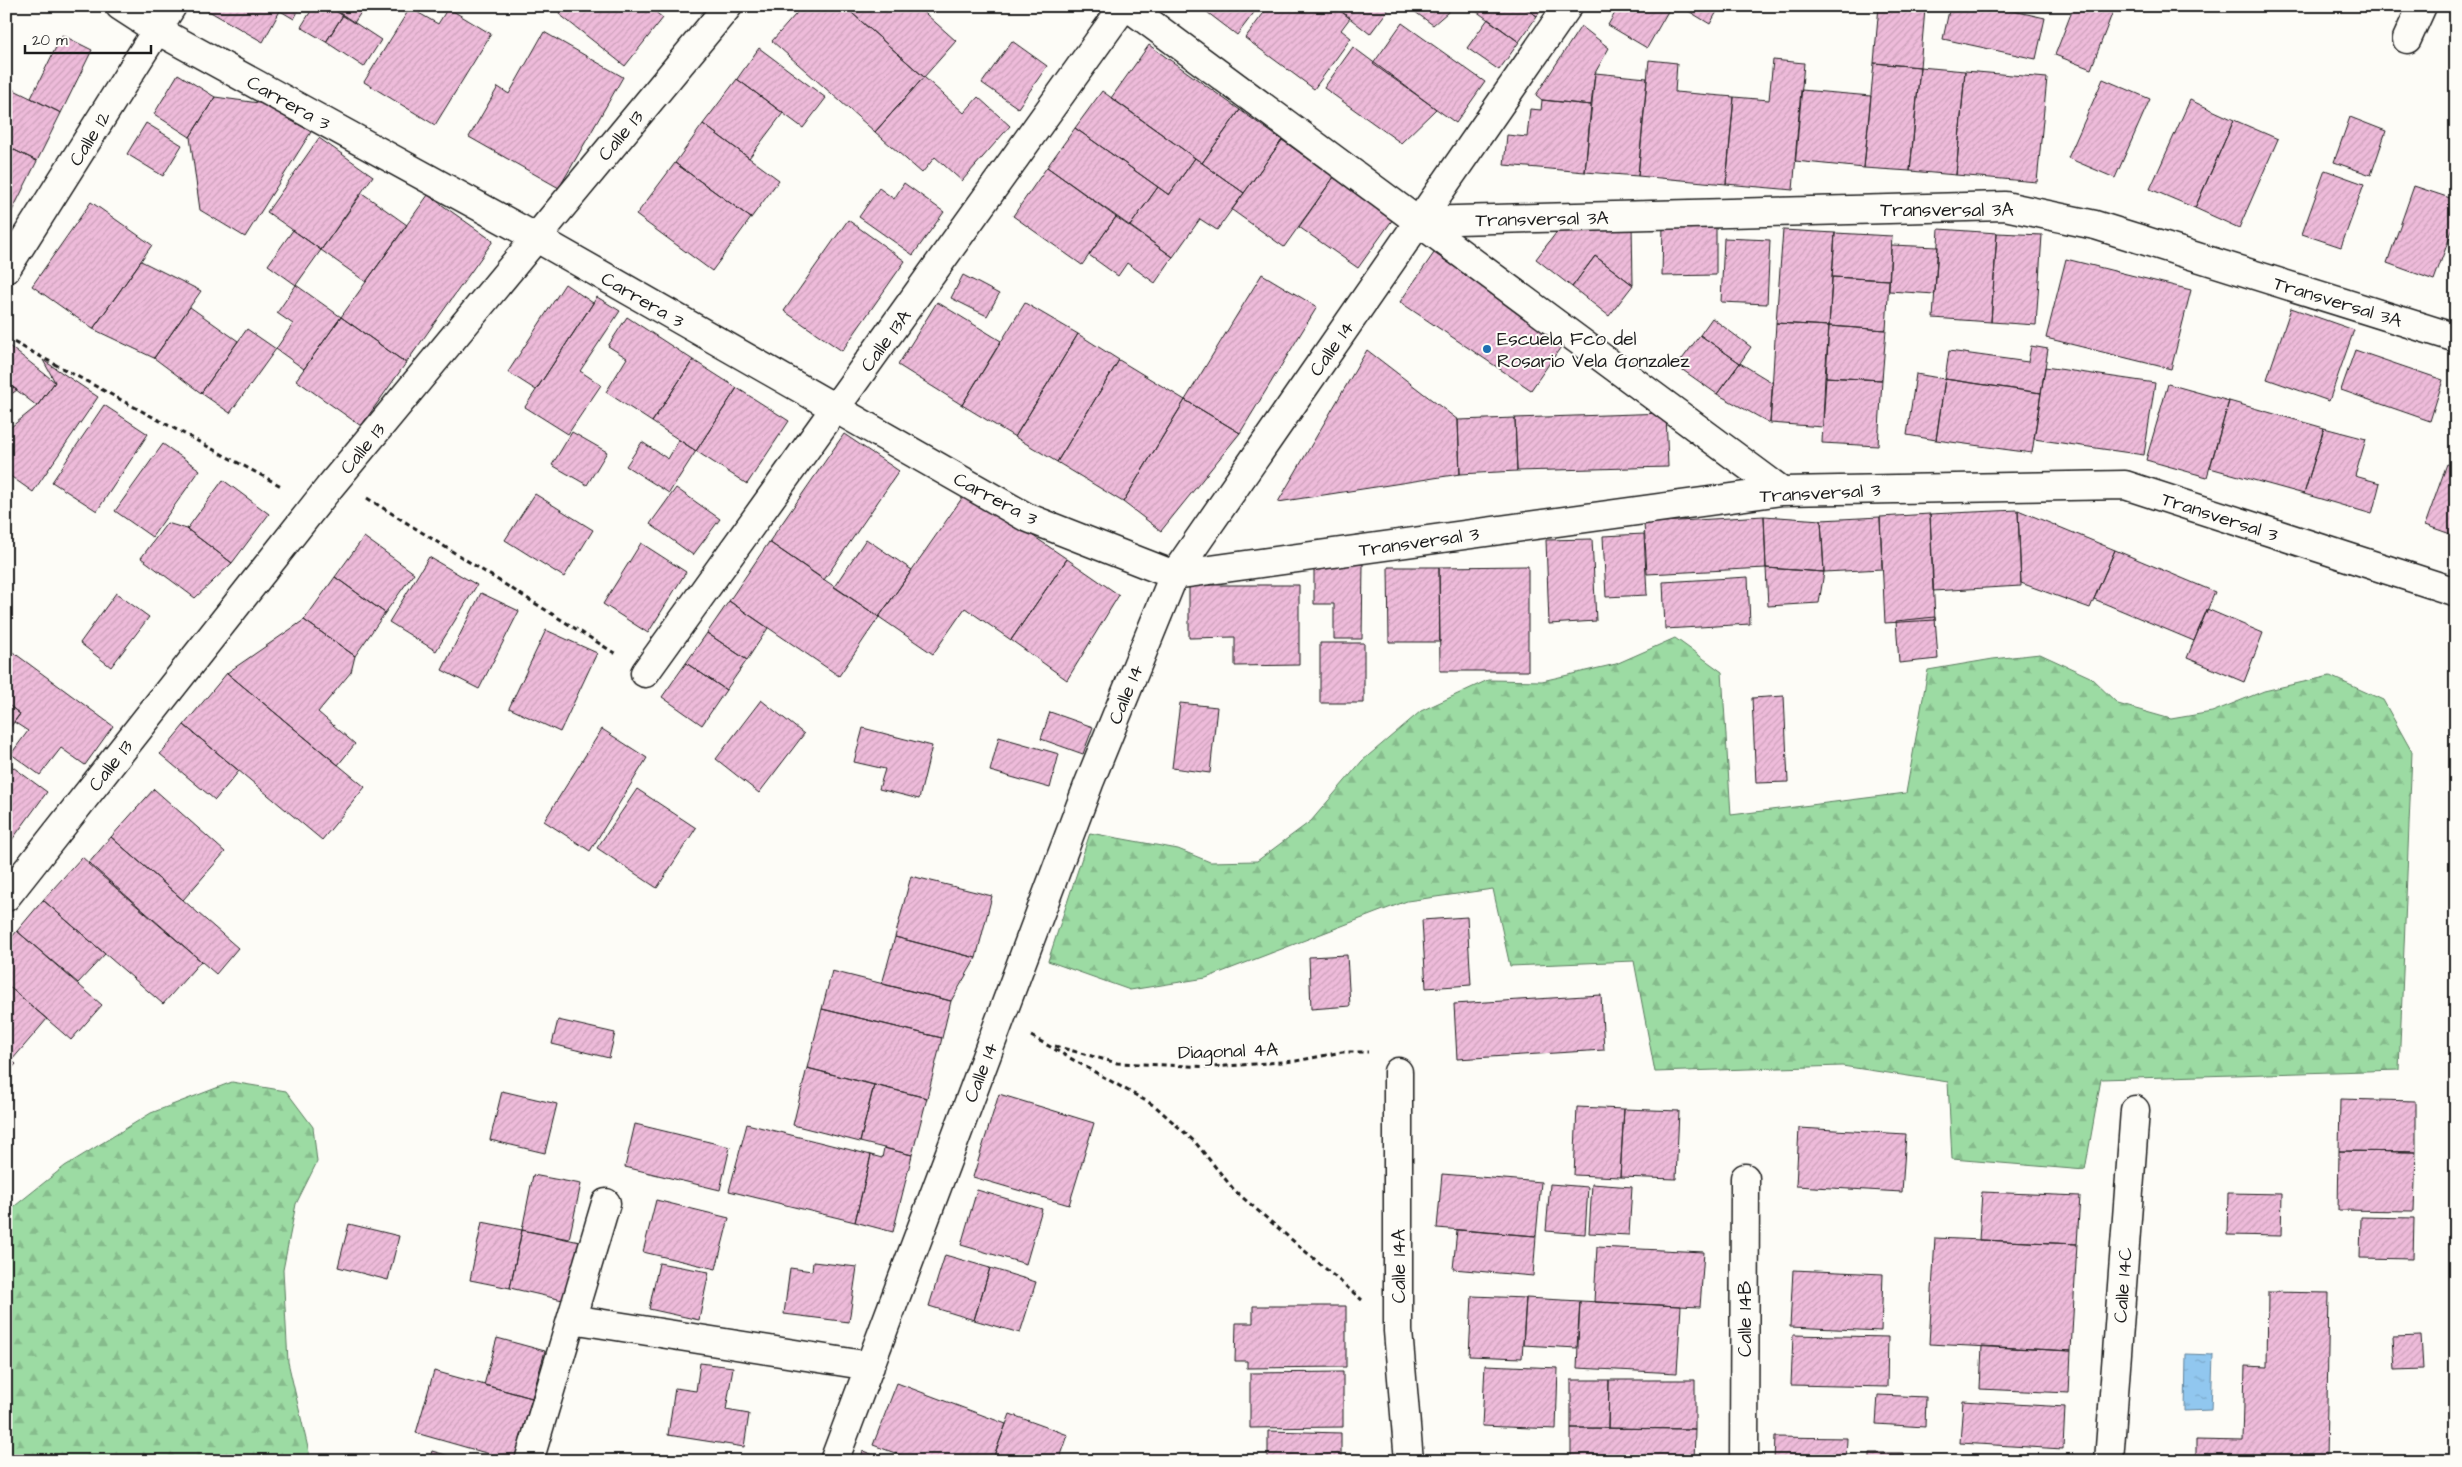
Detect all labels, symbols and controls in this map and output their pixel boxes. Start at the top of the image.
scale bar [25,22,151,54]
text: 20 m [32,30,68,51]
street label: Carrera 3 [242,69,335,138]
street label: Calle 13 [592,104,651,167]
street label: Calle 12 [63,106,118,172]
street label: Transversal 3A [1880,197,2014,224]
street label: Transversal 3A [1475,205,1609,234]
street label: Carrera 3 [596,266,689,335]
street label: Transversal 3A [2270,270,2405,335]
street label: Calle 13A [854,304,918,378]
street label: Calle 14 [1303,316,1361,382]
place label: Escuela Fco del Rosario Vela Gonzalez [1497,326,1690,375]
marker: Escuela Fco del Rosario Vela Gonzalez [1481,343,1493,355]
street label: Calle 13 [334,417,392,480]
street label: Carrera 3 [948,466,1042,533]
street label: Transversal 3 [1759,477,1882,510]
street label: Transversal 3 [2158,486,2282,549]
street label: Transversal 3 [1357,521,1481,564]
street label: Calle 14 [1102,661,1151,729]
street label: Calle 13 [82,734,140,798]
street label: Diagonal 4A [1178,1036,1279,1068]
street label: Calle 14 [958,1039,1005,1106]
street label: Calle 14A [1386,1229,1413,1303]
street label: Calle 14C [2107,1246,2140,1324]
street label: Calle 14B [1732,1281,1759,1357]

